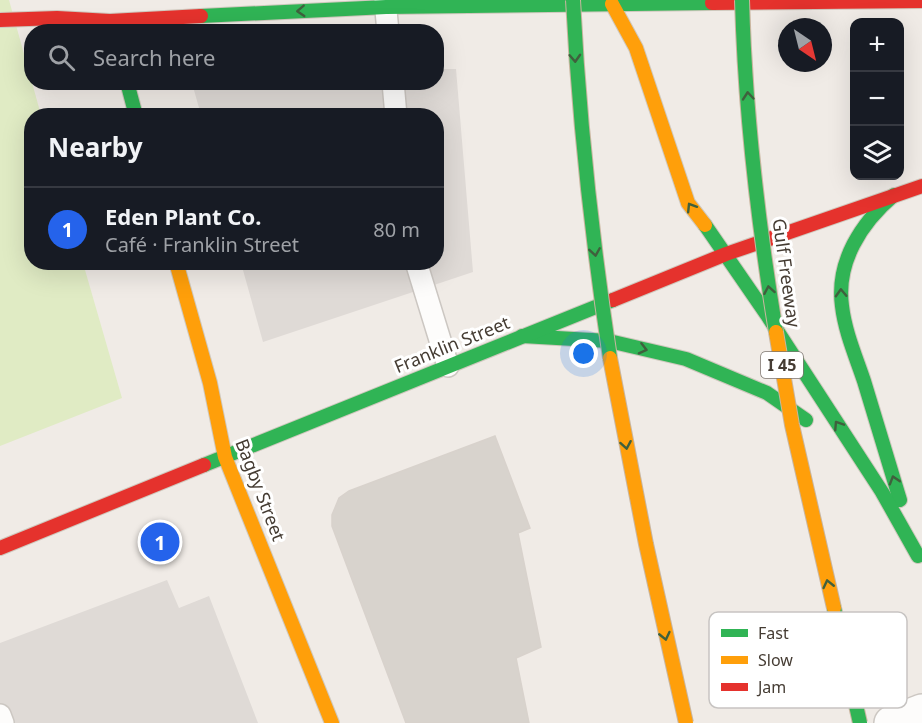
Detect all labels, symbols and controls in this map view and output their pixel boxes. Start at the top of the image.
one-way arrow [297,5,306,18]
north arrow [778,18,832,72]
map controls [850,18,904,180]
button: + [850,18,904,72]
search box [24,24,444,90]
icon: search [45,41,78,74]
text: Search here [93,42,215,72]
one-way arrow [568,54,581,63]
button: − [850,72,904,126]
one-way arrow [742,92,755,101]
button: layers [850,126,904,180]
text: Nearby [48,129,143,165]
text: Eden Plant Co. [105,201,261,231]
one-way arrow [688,202,699,213]
text: 1 [62,216,73,243]
text: 80 m [373,216,420,243]
street label: Gulf Freeway [767,217,807,330]
text: Café · Franklin Street [105,231,299,258]
one-way arrow [588,247,601,257]
one-way arrow [763,285,776,295]
one-way arrow [835,289,848,298]
street label: Franklin Street [390,310,513,378]
your location [569,339,598,368]
one-way arrow [638,342,648,355]
road number: I 45 [761,352,803,378]
one-way arrow [834,421,846,431]
street label: Bagby Street [230,435,292,545]
one-way arrow [619,440,632,450]
one-way arrow [889,476,901,486]
pin: 1 [140,520,180,564]
one-way arrow [823,579,836,589]
legend [709,612,907,708]
text: Fast [758,622,789,644]
one-way arrow [658,631,671,641]
text: Slow [758,649,793,671]
text: Jam [756,676,786,698]

